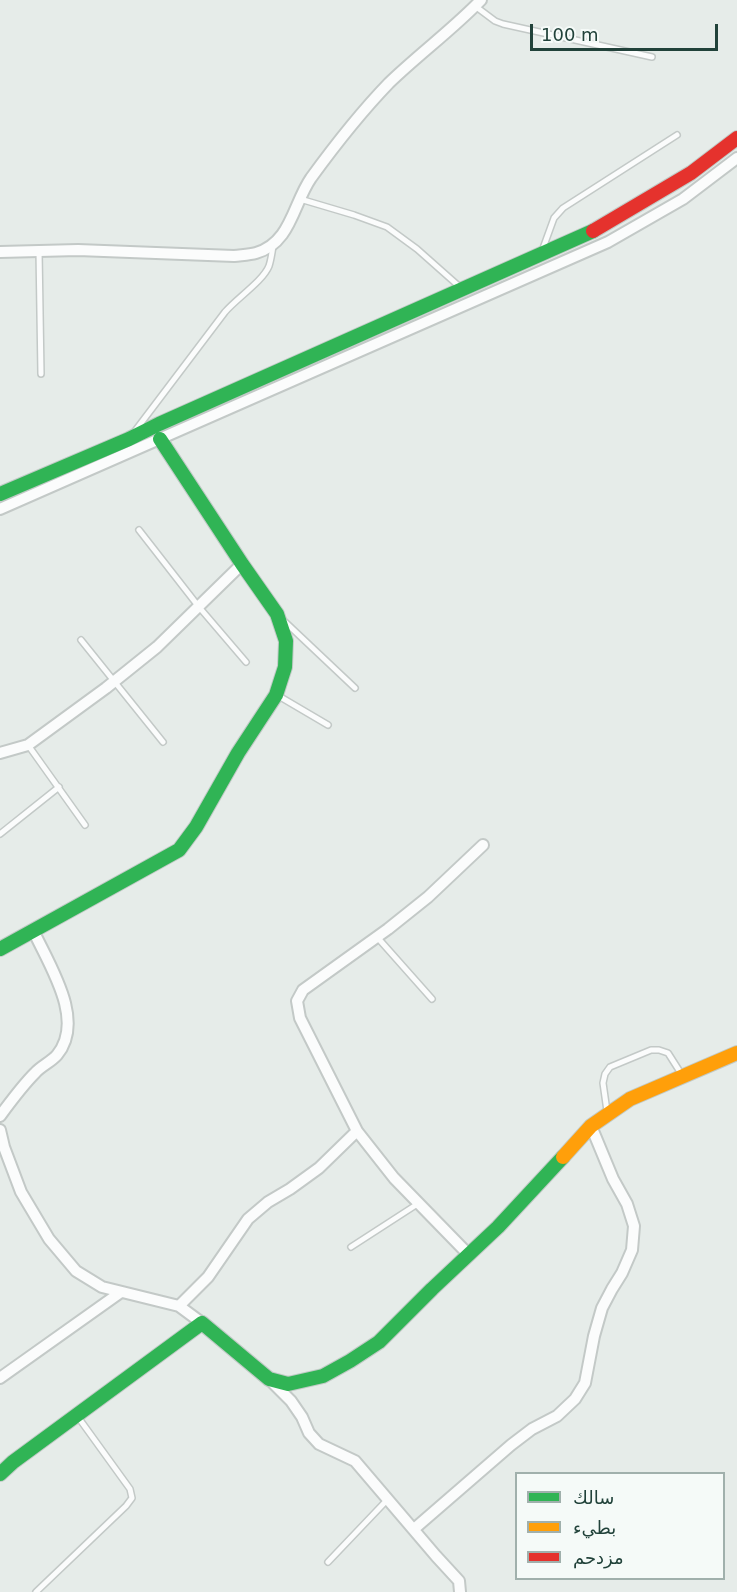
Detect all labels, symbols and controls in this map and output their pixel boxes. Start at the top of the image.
scale bar [533,12,720,50]
text: 100 m [541,24,599,45]
legend [515,1472,725,1580]
text: سالك [573,1487,614,1508]
text: بطيء [573,1517,616,1538]
text: مزدحم [573,1547,624,1568]

